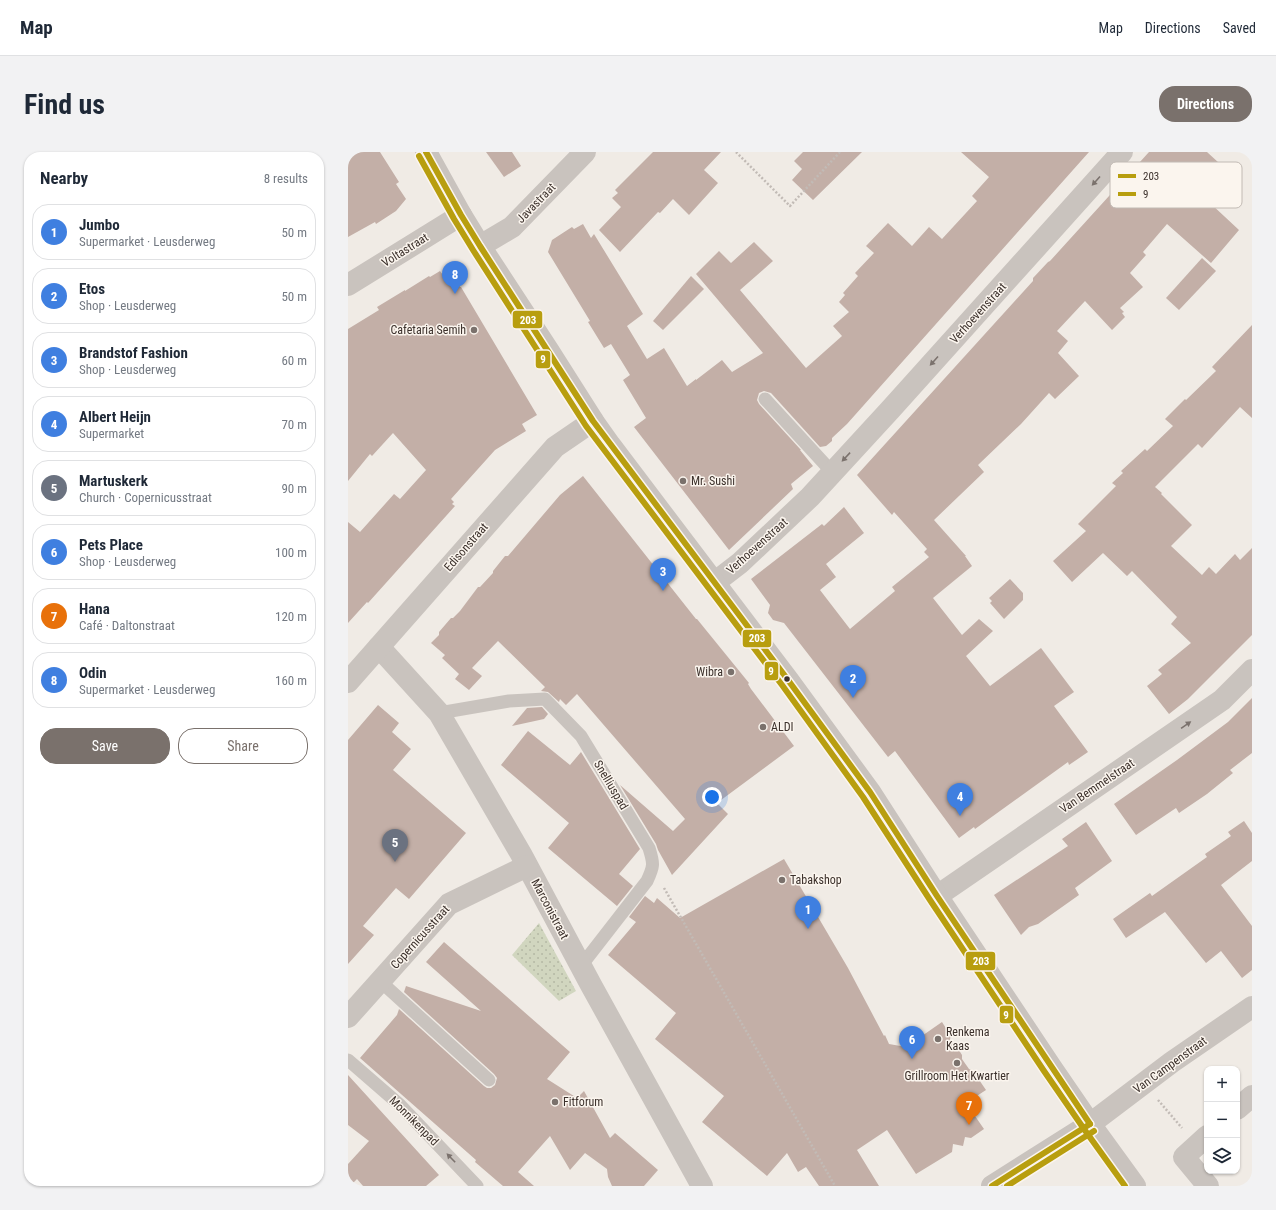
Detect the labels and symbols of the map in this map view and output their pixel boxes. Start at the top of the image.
legend [1110,162,1242,208]
text: 203 [1143,170,1159,183]
one-way arrow [1092,176,1101,186]
street label: Javastraat [514,180,559,226]
text: 9 [1143,188,1148,201]
street label: Voltastraat [379,230,431,270]
pin: 8 [442,261,468,294]
street label: Verhoevenstraat [947,279,1009,346]
line badge: 203 [512,310,543,329]
text: 203 [520,314,537,327]
place label: Cafetaria Semih [391,323,466,337]
marker: Cafetaria Semih [469,325,479,335]
line badge: 9 [535,350,551,369]
text: 9 [540,353,546,366]
one-way arrow [930,356,939,366]
one-way arrow [842,452,851,461]
place label: Mr. Sushi [691,474,735,488]
marker: Mr. Sushi [678,476,688,486]
street label: Verhoevenstraat [724,515,791,577]
street label: Edisonstraat [441,520,491,574]
pin: 3 [650,558,676,591]
line badge: 203 [742,629,772,648]
text: 203 [749,632,766,645]
line badge: 9 [764,661,779,681]
place label: Wibra [696,665,723,679]
text: 9 [768,665,774,678]
pin: 2 [840,665,866,698]
marker: Wibra [726,667,736,677]
unlabelled marker [782,674,792,684]
place label: ALDI [771,720,793,734]
one-way arrow [1181,721,1191,729]
marker: ALDI [758,722,768,732]
street label: Van Bemmelstraat [1057,756,1137,816]
street label: Snelliuspad [591,758,631,812]
pin: 4 [947,783,973,816]
your location [702,787,722,807]
pin: 5 [382,829,408,862]
place label: Tabakshop [790,873,842,887]
marker: Tabakshop [777,875,787,885]
street label: Marconistraat [528,877,572,942]
pin: 1 [795,896,821,929]
street label: Copernicusstraat [388,902,453,972]
line badge: 203 [965,951,996,971]
text: 203 [973,955,990,968]
line badge: 9 [999,1005,1014,1024]
text: 9 [1003,1009,1009,1022]
place label: Renkema Kaas [946,1025,990,1053]
pin: 6 [899,1026,925,1059]
street label: Van Campenstraat [1131,1033,1210,1096]
marker: Renkema Kaas [933,1034,943,1044]
marker: Grillroom Het Kwartier [952,1058,962,1068]
place label: Grillroom Het Kwartier [904,1069,1010,1083]
pin: 7 [956,1092,982,1125]
street label: Monnikenpad [386,1093,442,1149]
place label: Fitforum [563,1095,603,1109]
marker: Fitforum [550,1097,560,1107]
one-way arrow [446,1153,455,1163]

